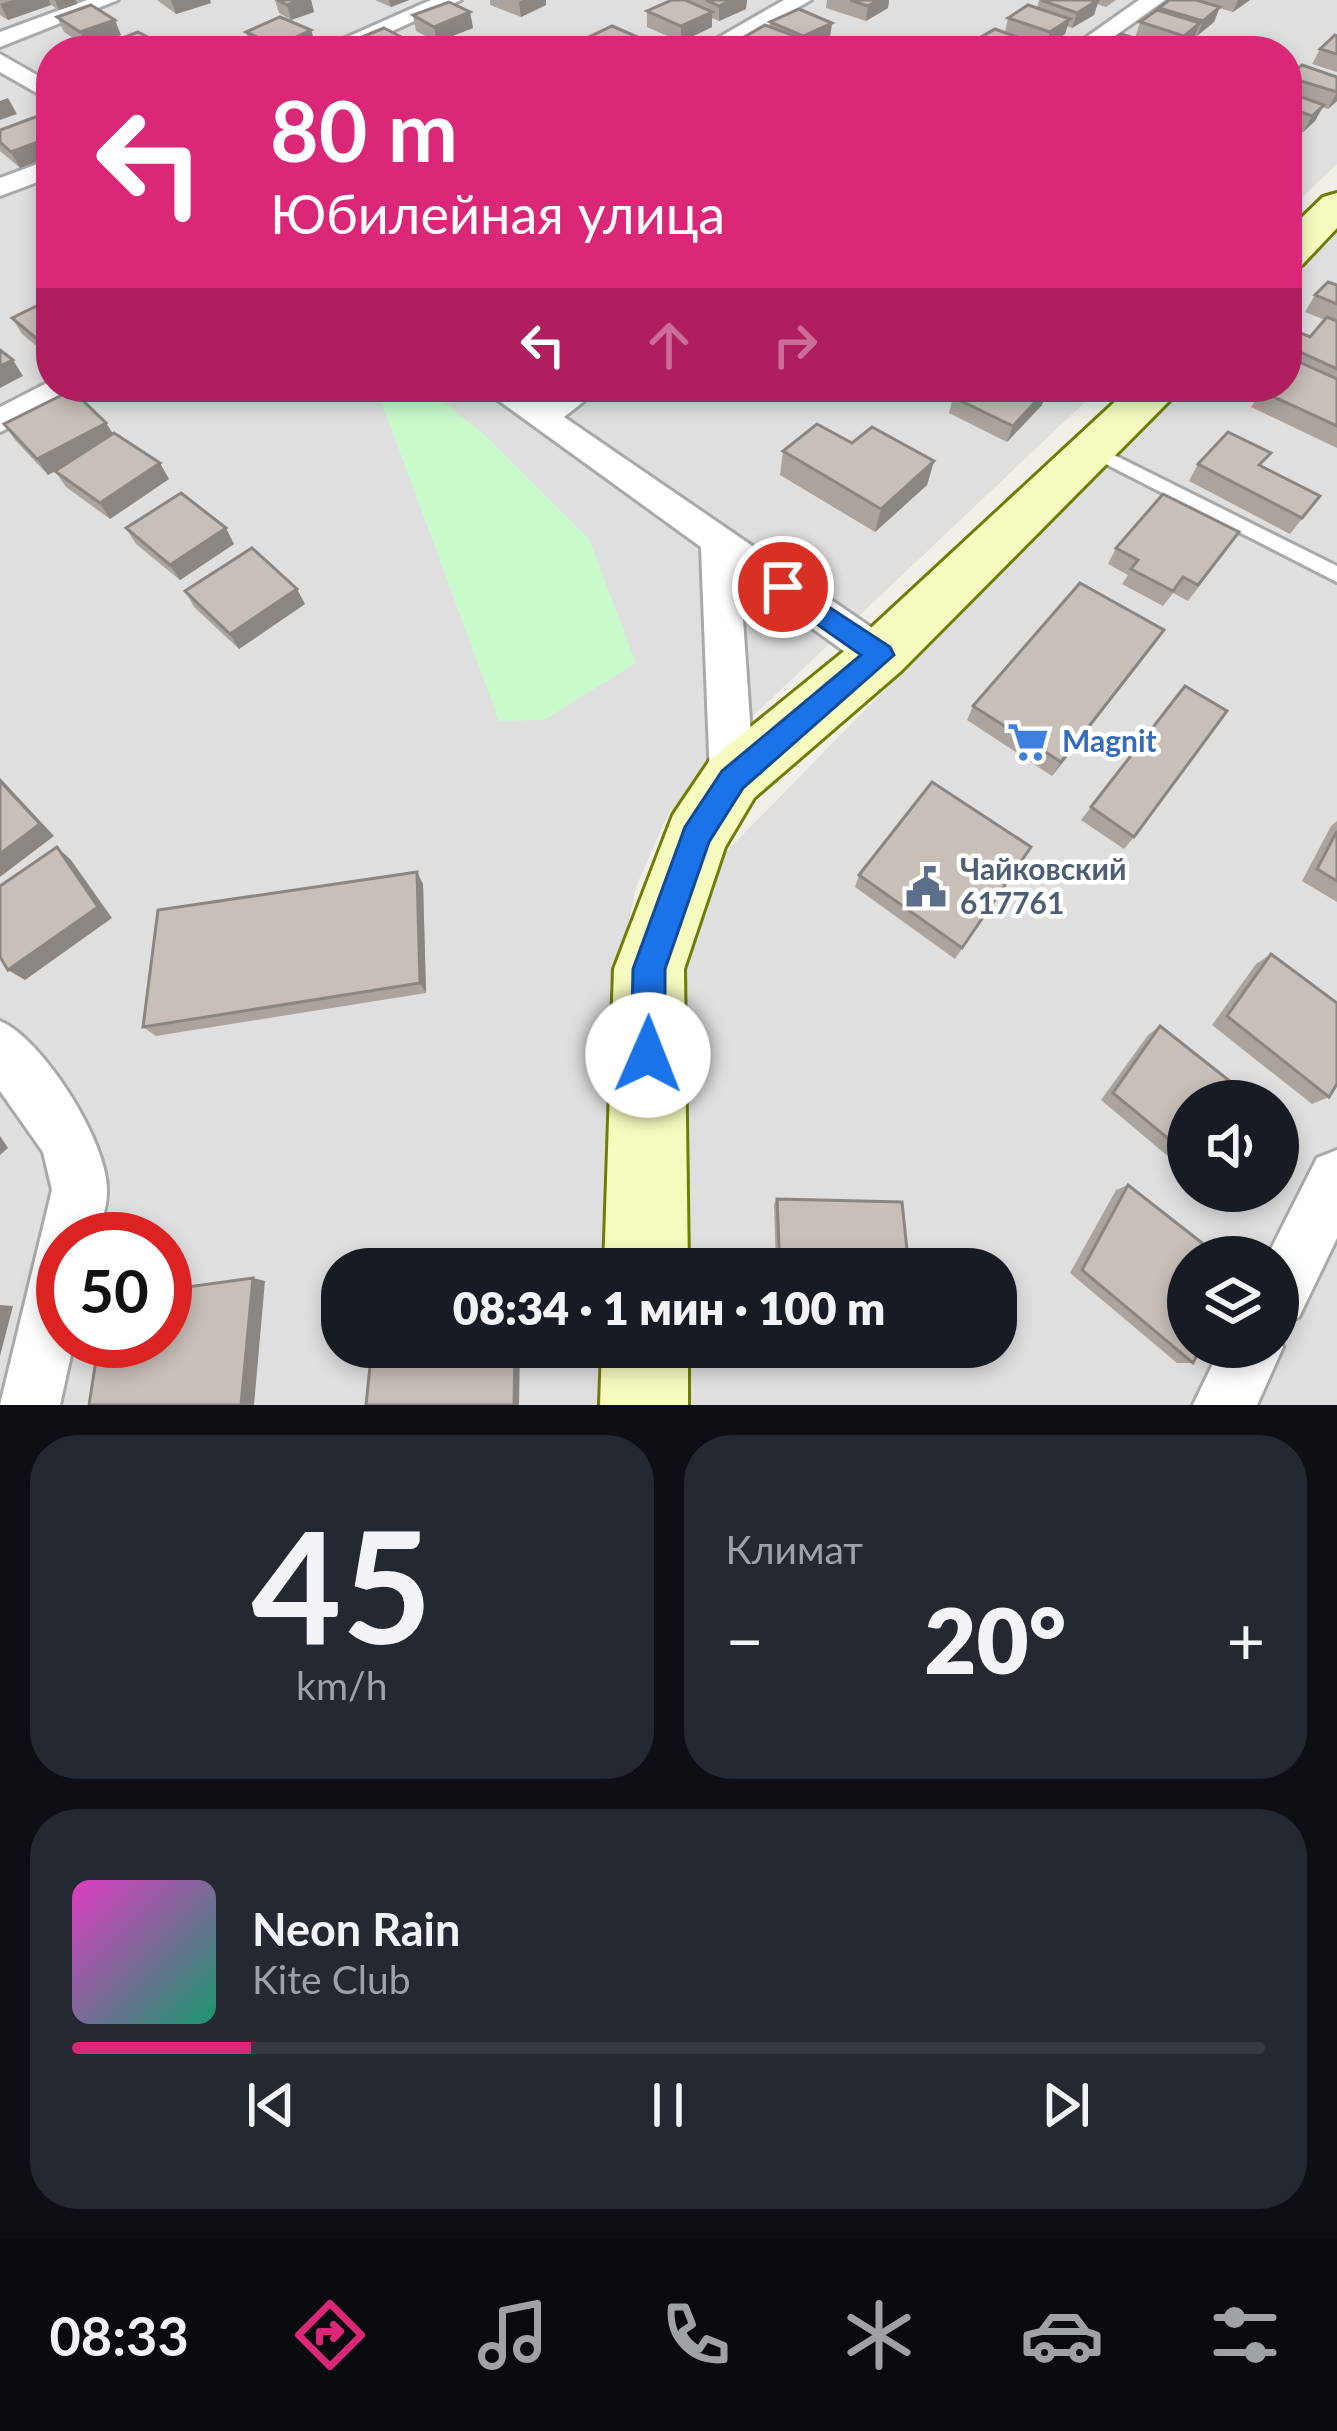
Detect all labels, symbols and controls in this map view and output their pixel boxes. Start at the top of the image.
text: 80 m [270,79,458,180]
icon: left [72,84,228,240]
text: Юбилейная улица [270,181,725,246]
icon: left [510,312,576,378]
icon: ahead [636,312,702,378]
icon: right [762,312,828,378]
pin [732,536,834,638]
icon: arrive [750,554,816,620]
supermarket icon: Magnit [1005,719,1051,765]
place label: Magnit [1062,722,1157,758]
place label: Чайковский 617761 [960,850,1126,920]
public building icon: Чайковский 617761 [903,864,949,910]
position arrow [585,992,711,1118]
map controls [1167,1080,1299,1368]
button: sound [1167,1080,1299,1212]
speed limit sign: 50 [36,1212,192,1368]
button: layers [1167,1236,1299,1368]
text: 08:34 · 1 мин · 100 m [453,1281,885,1335]
text: 45 [251,1490,432,1677]
text: Климат [726,1526,863,1572]
text: 20° [924,1585,1066,1693]
text: − [726,1600,764,1679]
text: + [1227,1600,1265,1679]
text: km/h [296,1662,387,1708]
text: Neon Rain [252,1902,460,1956]
text: Kite Club [252,1956,411,2002]
icon: previous [238,2072,304,2138]
icon: pause [635,2072,701,2138]
icon: next [1033,2072,1099,2138]
icon: directions [288,2293,372,2377]
icon: music [471,2293,555,2377]
icon: phone [654,2293,738,2377]
icon: climate [837,2293,921,2377]
icon: car [1020,2293,1104,2377]
icon: filters [1203,2293,1287,2377]
text: 08:33 [50,2303,189,2368]

